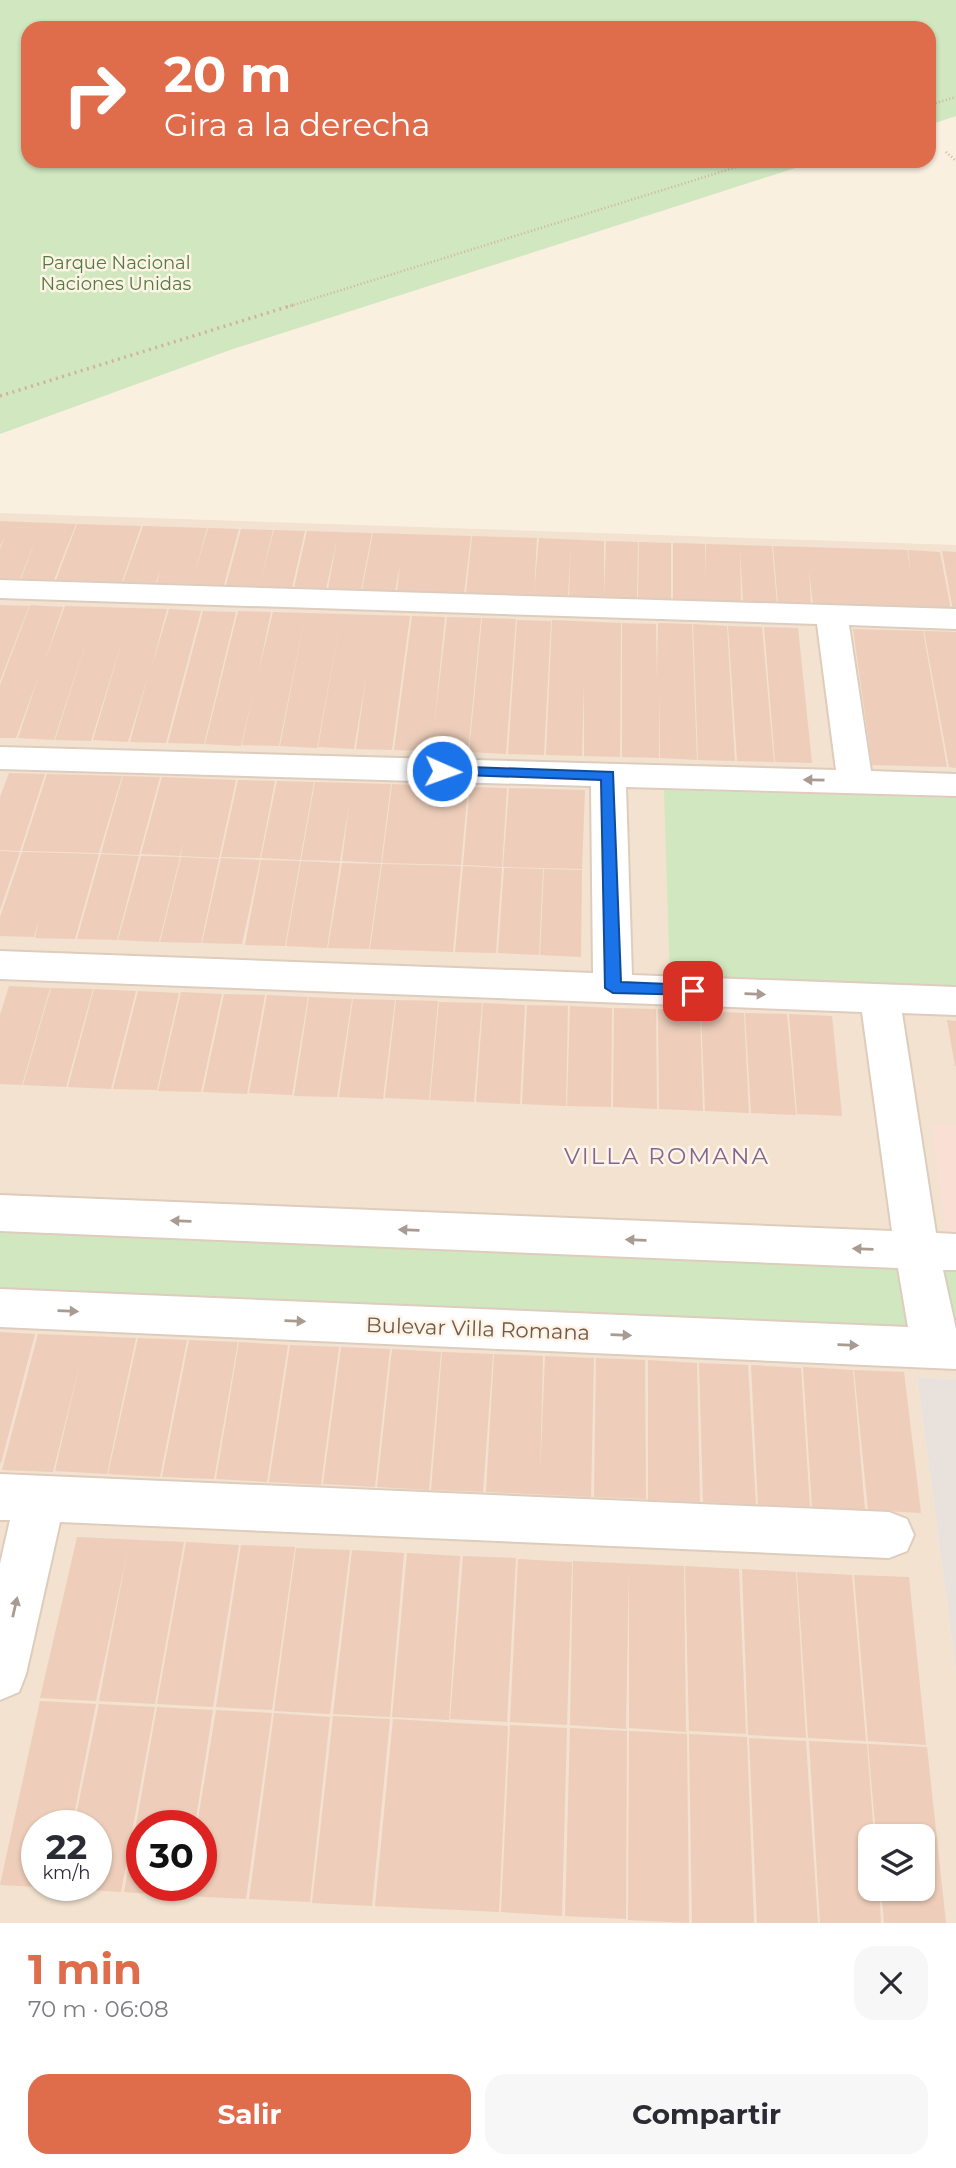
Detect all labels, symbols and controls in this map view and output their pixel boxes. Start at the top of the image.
text: 20 m [164,45,291,104]
icon: right [49,49,140,140]
text: Gira a la derecha [164,105,430,144]
park label: Parque Nacional Naciones Unidas [41,252,192,295]
position arrow [405,734,479,808]
one-way arrow [803,774,825,786]
pin [663,961,723,1021]
icon: arrive [674,972,712,1010]
one-way arrow [744,988,766,999]
district label: VILLA ROMANA [564,1142,770,1170]
one-way arrow [170,1215,192,1226]
one-way arrow [397,1225,419,1236]
one-way arrow [625,1234,647,1245]
one-way arrow [852,1244,874,1255]
one-way arrow [57,1306,79,1317]
street label: Bulevar Villa Romana [366,1312,590,1345]
one-way arrow [285,1316,307,1327]
one-way arrow [610,1329,632,1340]
one-way arrow [837,1339,859,1350]
one-way arrow [10,1596,21,1618]
speed limit sign: 30 [126,1810,217,1901]
map controls [858,1824,935,1901]
button: layers [858,1824,935,1901]
text: 22 [46,1825,87,1868]
text: km/h [42,1862,91,1884]
text: 1 min [28,1943,142,1995]
button: close [854,1946,928,2020]
text: 70 m · 06:08 [28,1995,169,2023]
button: Salir [28,2074,471,2154]
button: Compartir [485,2074,928,2154]

